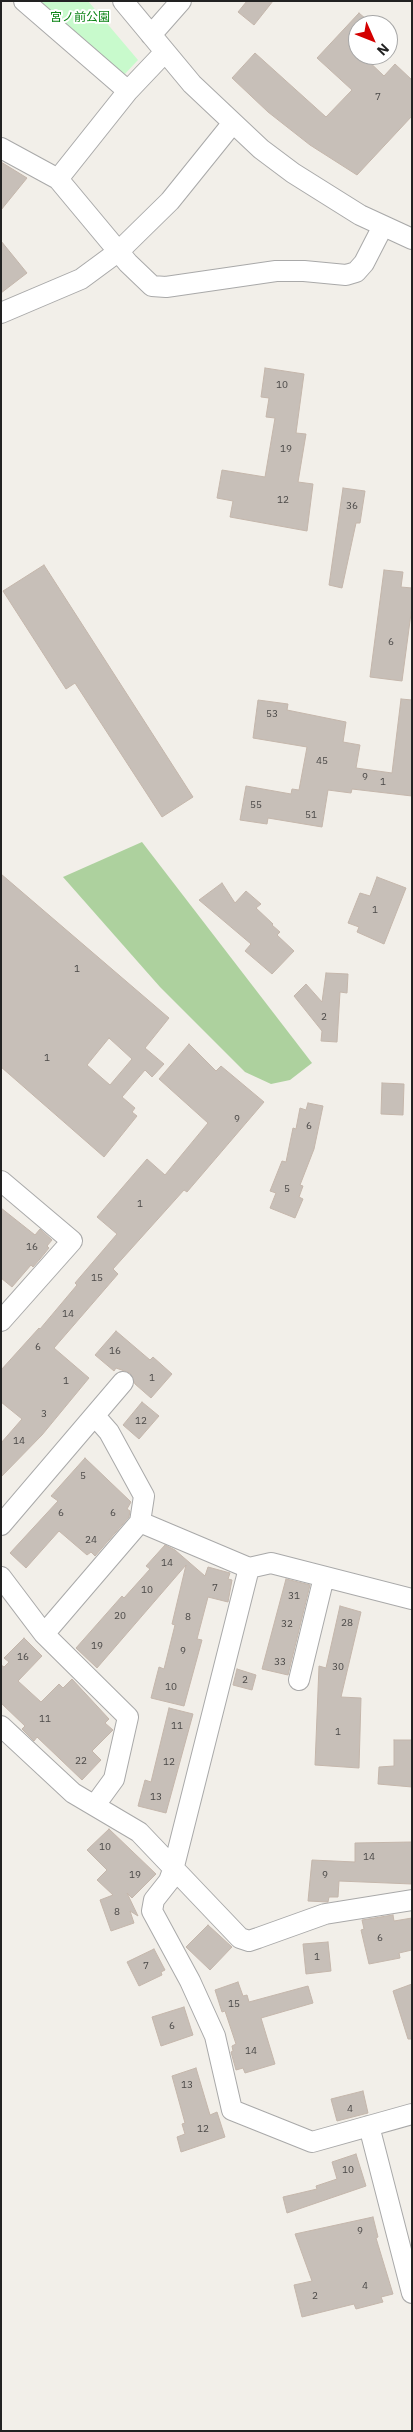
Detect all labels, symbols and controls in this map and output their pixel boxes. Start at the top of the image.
park label: 宮ノ前公園 [50,11,110,25]
north arrow [348,15,398,65]
text: N [373,40,393,60]
house number: 7 [375,91,381,103]
house number: 10 [276,379,288,391]
house number: 19 [280,443,292,455]
house number: 12 [277,494,289,506]
house number: 36 [346,500,358,512]
house number: 6 [388,636,394,648]
house number: 53 [266,708,278,720]
house number: 45 [316,755,328,767]
house number: 9 [362,771,368,783]
house number: 1 [380,776,386,788]
house number: 55 [250,799,262,811]
house number: 51 [305,809,317,821]
house number: 1 [372,904,378,916]
house number: 1 [74,963,80,975]
house number: 2 [321,1011,327,1023]
house number: 1 [44,1052,50,1064]
house number: 9 [234,1113,240,1125]
house number: 6 [306,1120,312,1132]
house number: 5 [284,1183,290,1195]
house number: 1 [137,1198,143,1210]
house number: 16 [26,1241,38,1253]
house number: 15 [91,1272,103,1284]
house number: 14 [62,1308,74,1320]
house number: 6 [35,1341,41,1353]
house number: 16 [109,1345,121,1357]
house number: 1 [149,1372,155,1384]
house number: 1 [63,1375,69,1387]
house number: 3 [41,1408,47,1420]
house number: 12 [135,1415,147,1427]
house number: 14 [13,1435,25,1447]
house number: 5 [80,1470,86,1482]
house number: 6 [58,1507,64,1519]
house number: 6 [110,1507,116,1519]
house number: 24 [85,1534,97,1546]
house number: 14 [161,1557,173,1569]
house number: 7 [212,1582,218,1594]
house number: 10 [141,1584,153,1596]
house number: 31 [288,1590,300,1602]
house number: 20 [114,1610,126,1622]
house number: 8 [185,1611,191,1623]
house number: 28 [341,1617,353,1629]
house number: 32 [281,1618,293,1630]
house number: 19 [91,1640,103,1652]
house number: 9 [180,1645,186,1657]
house number: 16 [17,1651,29,1663]
house number: 33 [274,1656,286,1668]
house number: 30 [332,1661,344,1673]
house number: 2 [242,1674,248,1686]
house number: 10 [165,1681,177,1693]
house number: 11 [39,1713,51,1725]
house number: 11 [171,1720,183,1732]
house number: 1 [335,1726,341,1738]
house number: 22 [75,1755,87,1767]
house number: 12 [163,1756,175,1768]
house number: 13 [150,1791,162,1803]
house number: 10 [99,1841,111,1853]
house number: 14 [363,1851,375,1863]
house number: 19 [129,1869,141,1881]
house number: 9 [322,1869,328,1881]
house number: 8 [114,1906,120,1918]
house number: 6 [377,1932,383,1944]
house number: 1 [314,1951,320,1963]
house number: 7 [143,1960,149,1972]
house number: 15 [228,1998,240,2010]
house number: 6 [169,2020,175,2032]
house number: 14 [245,2045,257,2057]
house number: 13 [181,2079,193,2091]
house number: 4 [347,2103,353,2115]
house number: 12 [197,2123,209,2135]
house number: 10 [342,2164,354,2176]
house number: 9 [357,2225,363,2237]
house number: 4 [362,2280,368,2292]
house number: 2 [312,2290,318,2302]

